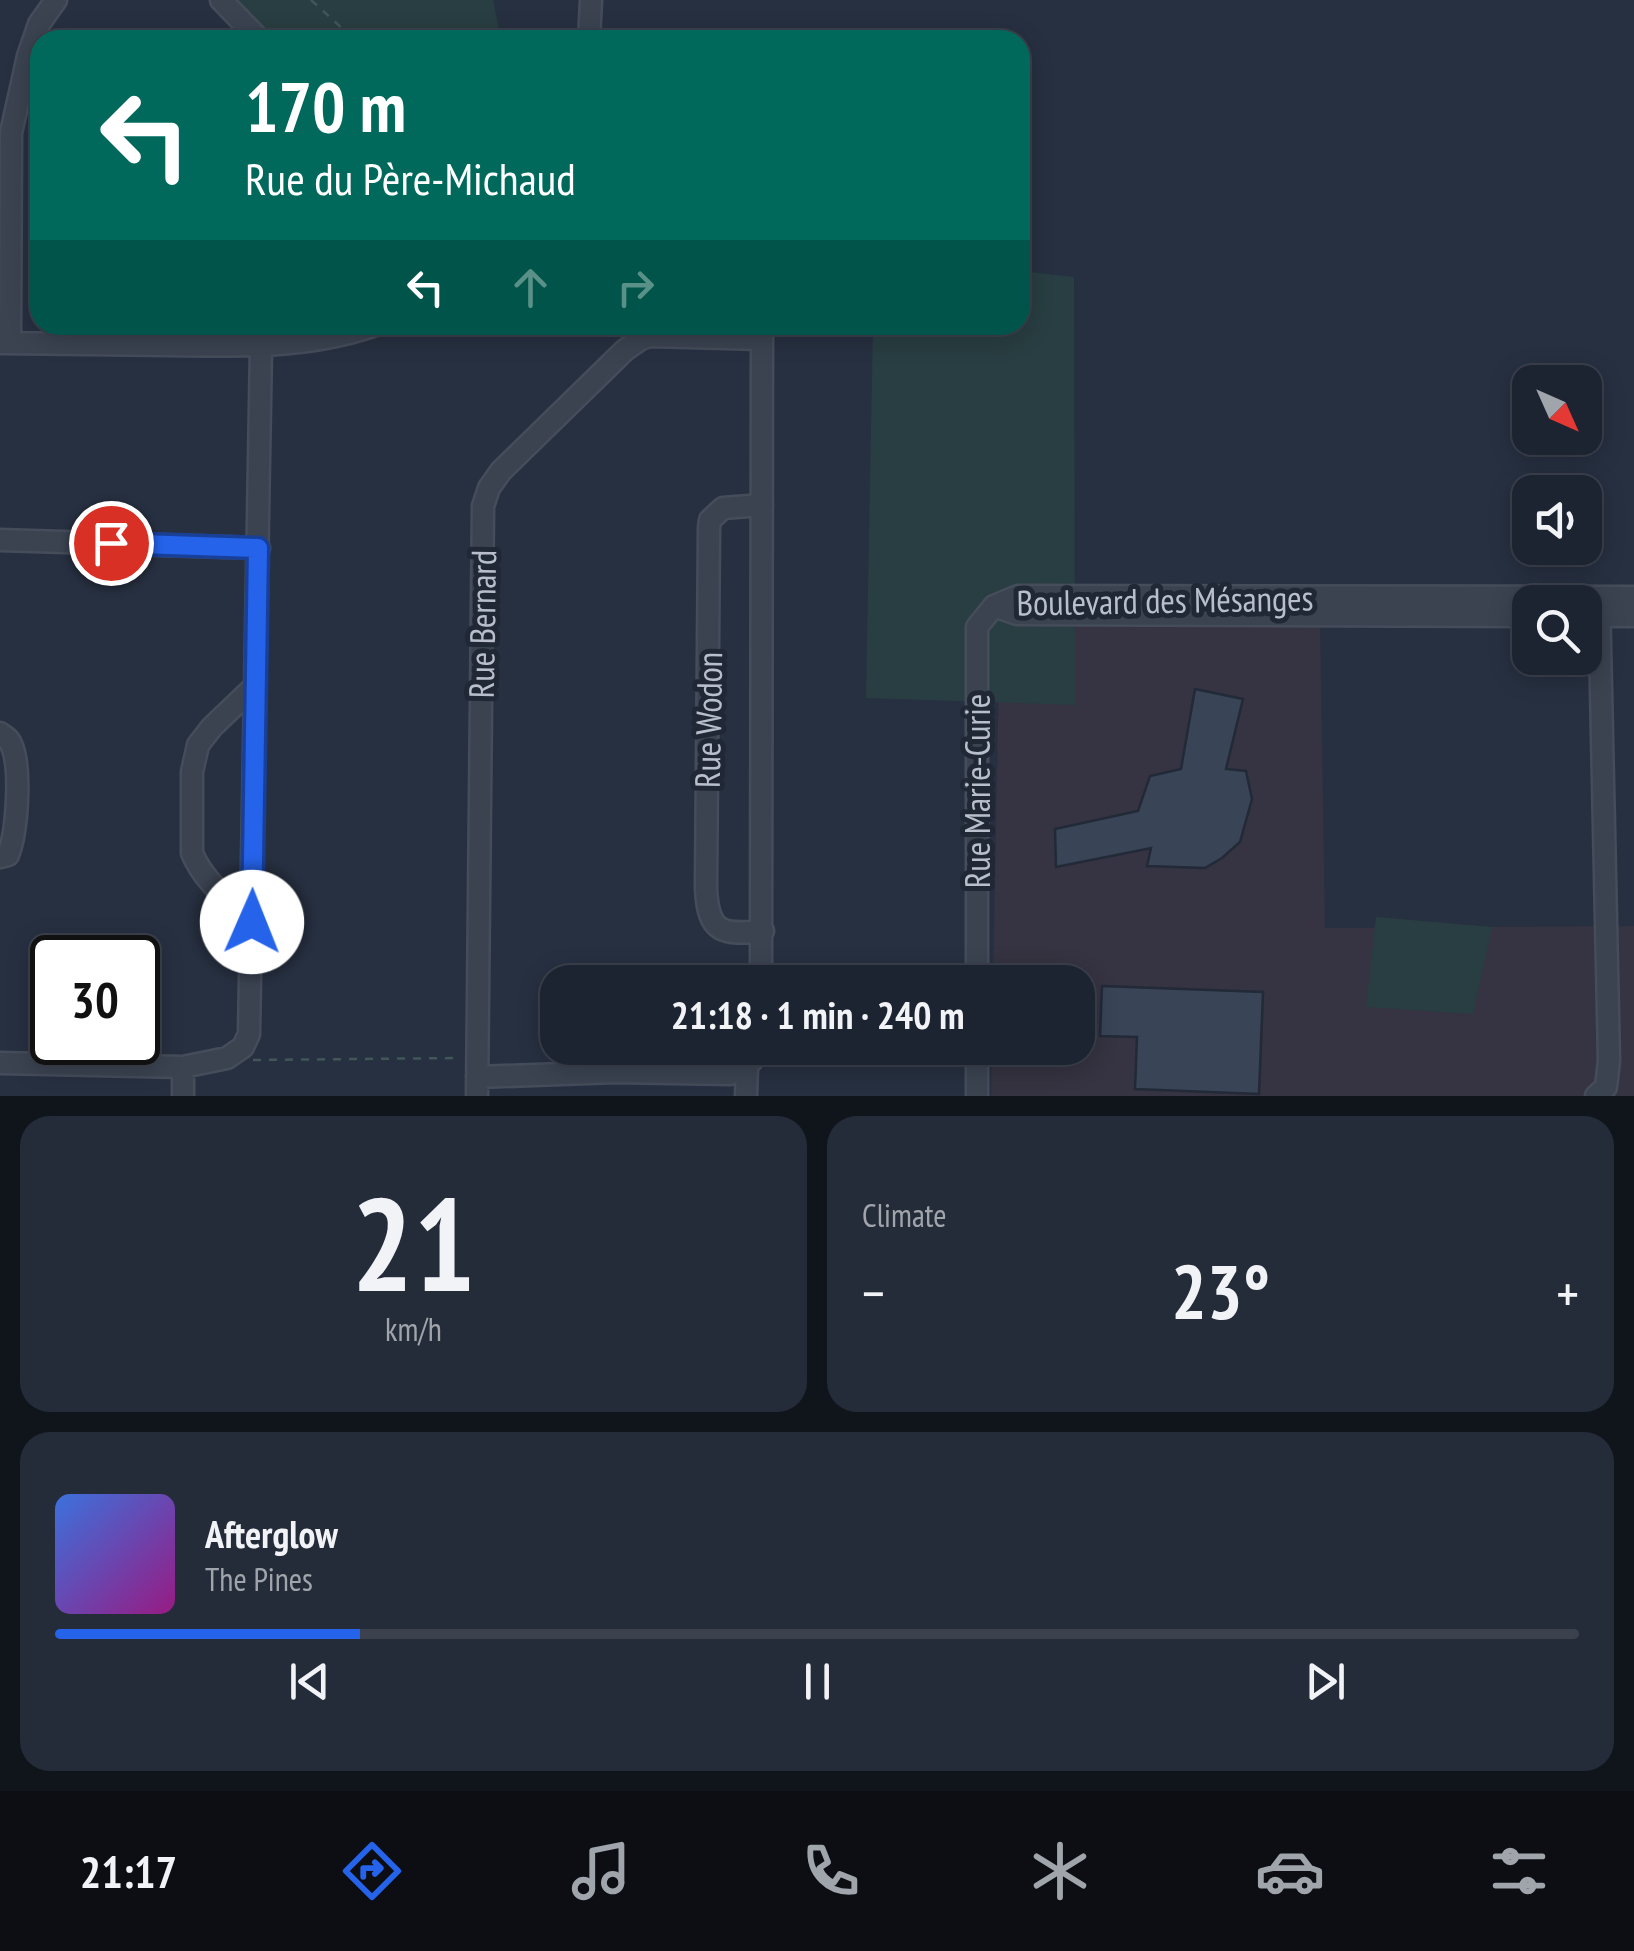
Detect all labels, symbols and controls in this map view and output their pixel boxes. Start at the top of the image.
text: 170 m [245,61,406,151]
icon: left [80,70,210,200]
text: Rue du Père-Michaud [245,149,576,207]
icon: left [398,260,453,315]
icon: ahead [503,260,558,315]
icon: right [608,260,663,315]
north arrow [1512,365,1602,455]
map controls [1512,365,1602,675]
button: sound [1512,475,1602,565]
pin [69,501,154,586]
icon: arrive [84,516,139,571]
street label: Rue Bernard [458,549,506,699]
street label: Boulevard des Mésanges [1016,574,1314,626]
button: search [1512,585,1602,675]
street label: Rue Wodon [684,651,732,789]
street label: Rue Marie-Curie [954,694,1000,888]
position arrow [200,870,304,974]
speed limit sign: 30 [30,935,160,1065]
text: 21:18 · 1 min · 240 m [671,990,964,1039]
text: 21 [351,1159,476,1327]
text: Climate [862,1194,946,1236]
text: 23° [1171,1243,1270,1340]
text: − [862,1257,885,1328]
text: + [1556,1257,1579,1328]
text: km/h [385,1308,442,1350]
text: Afterglow [205,1509,338,1558]
text: The Pines [205,1558,313,1600]
icon: previous [282,1654,337,1709]
icon: pause [790,1654,845,1709]
icon: next [1298,1654,1353,1709]
icon: directions [337,1836,407,1906]
icon: music [566,1836,636,1906]
icon: phone [796,1836,866,1906]
icon: climate [1025,1836,1095,1906]
icon: car [1255,1836,1325,1906]
icon: filters [1484,1836,1554,1906]
text: 21:17 [80,1842,177,1900]

